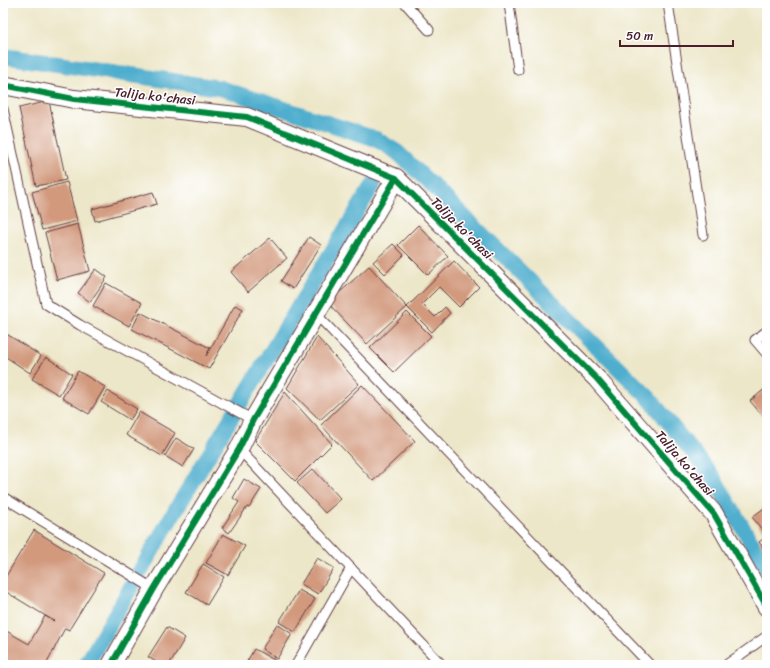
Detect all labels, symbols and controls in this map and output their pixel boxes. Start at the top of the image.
scale bar [620,22,733,48]
text: 50 m [626,25,653,47]
street label: Talija ko'chasi [113,80,197,112]
street label: Talija ko'chasi [425,191,499,265]
street label: Talija ko'chasi [650,425,721,501]

